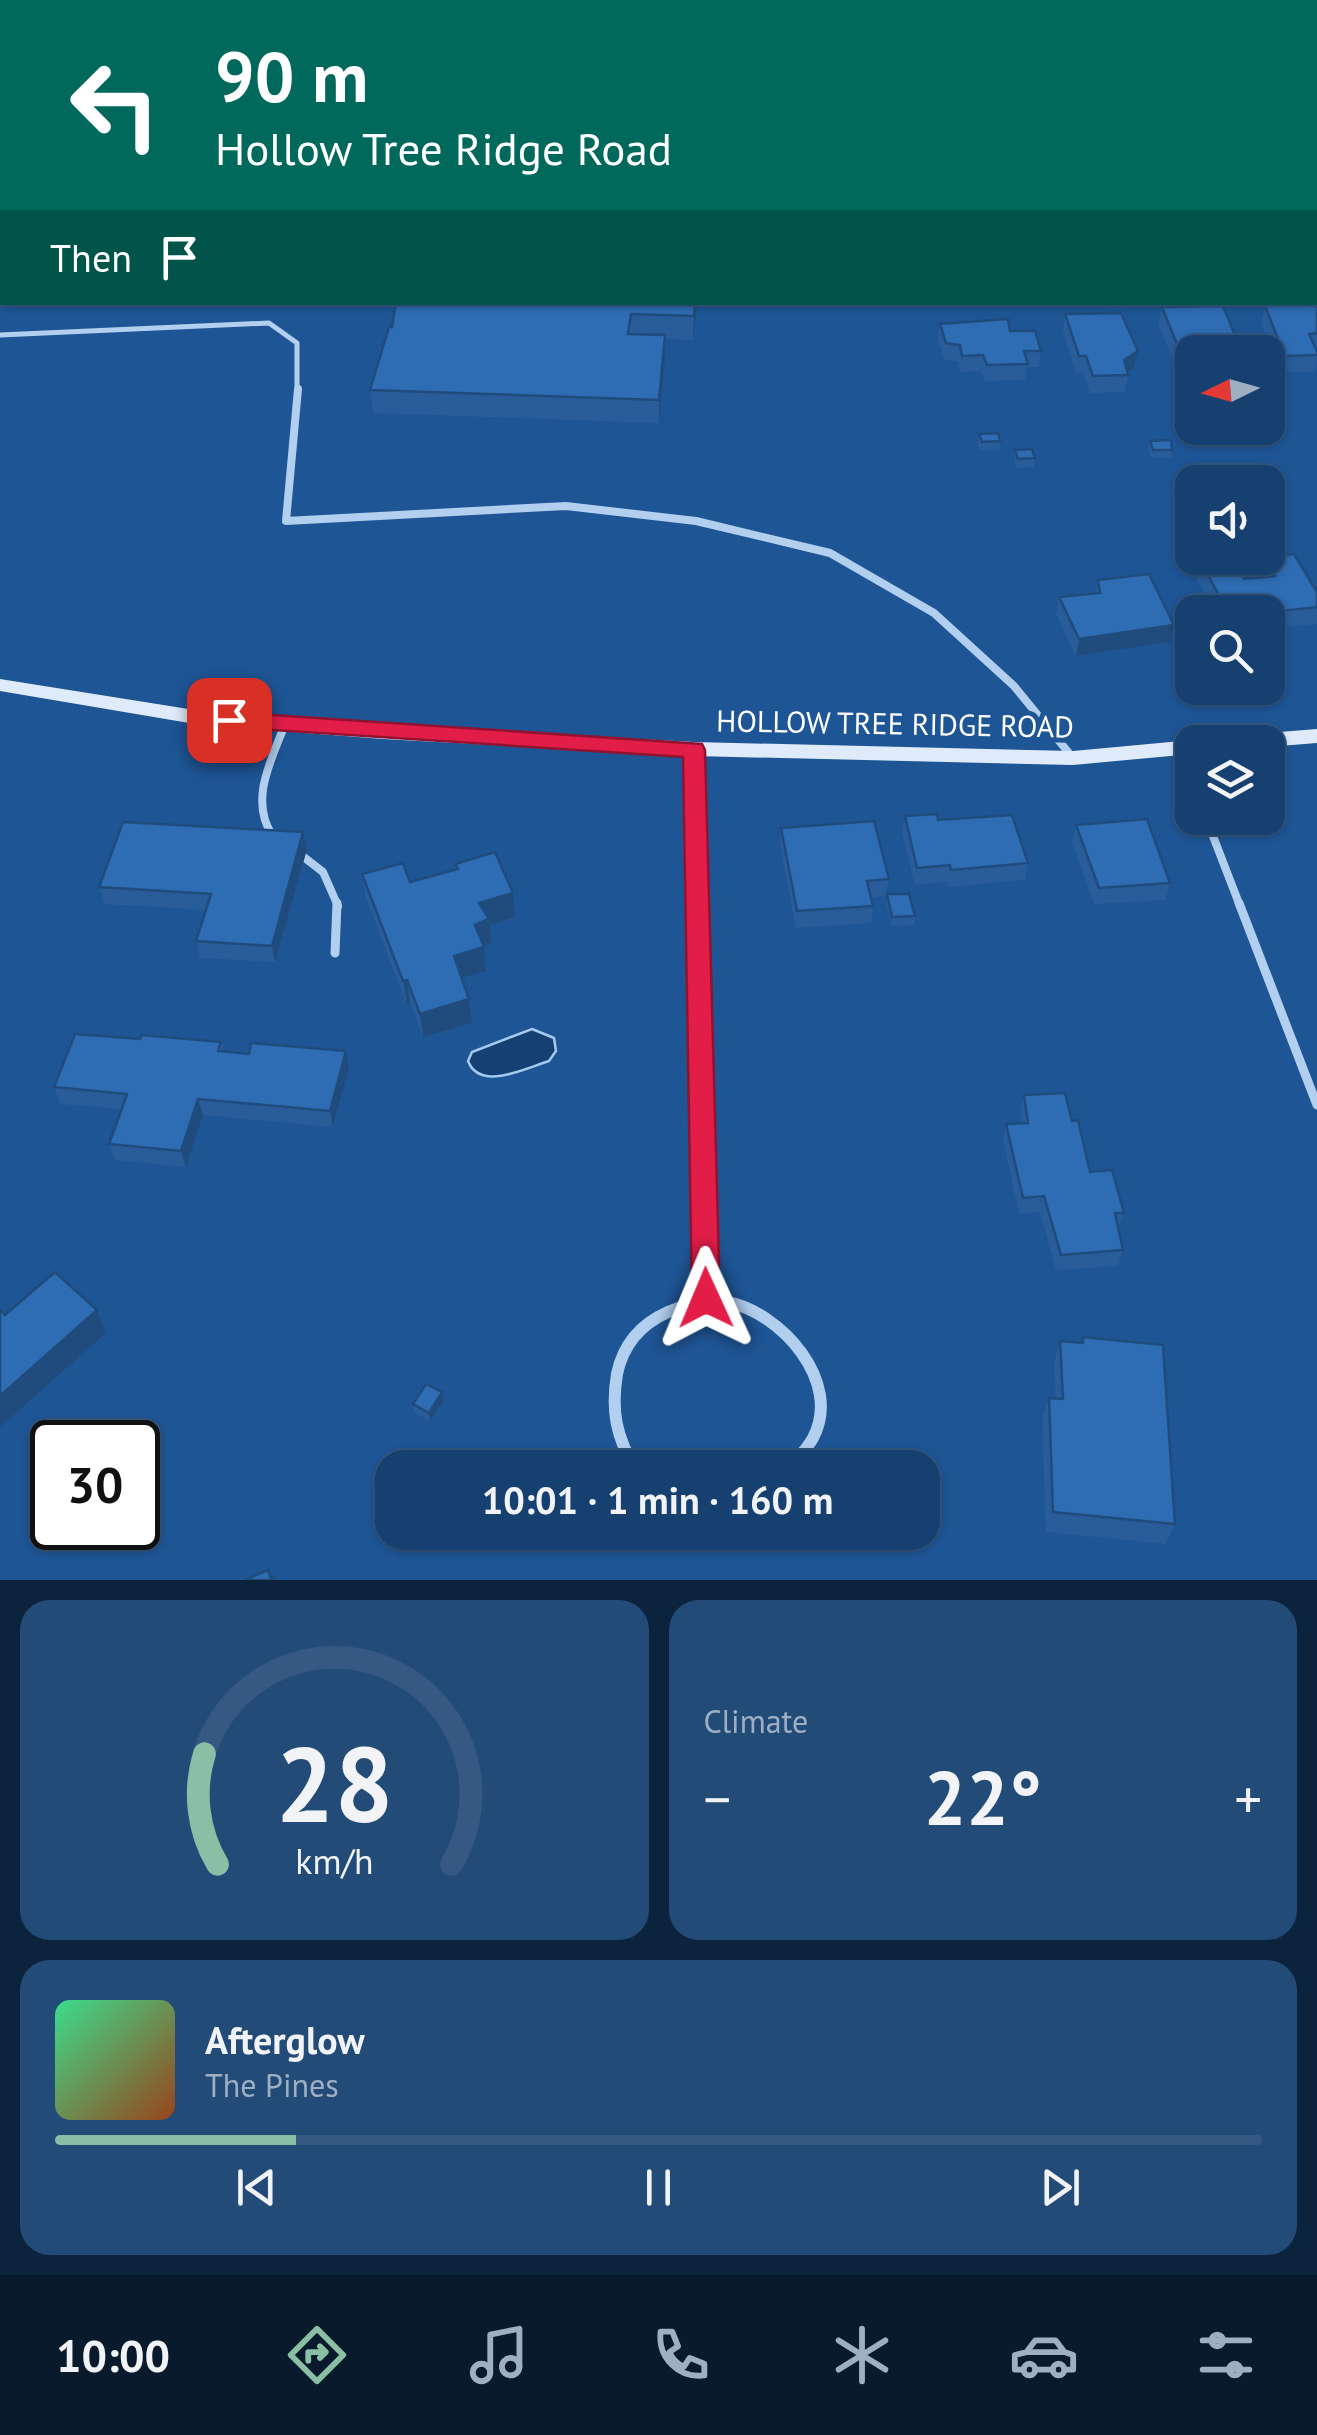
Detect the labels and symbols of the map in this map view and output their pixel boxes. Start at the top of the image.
north arrow [1175,335,1285,445]
pin [187,678,272,763]
street label: HOLLOW TREE RIDGE ROAD [716,700,1074,746]
position arrow [654,1246,758,1350]
speed limit sign: 30 [30,1420,160,1550]

